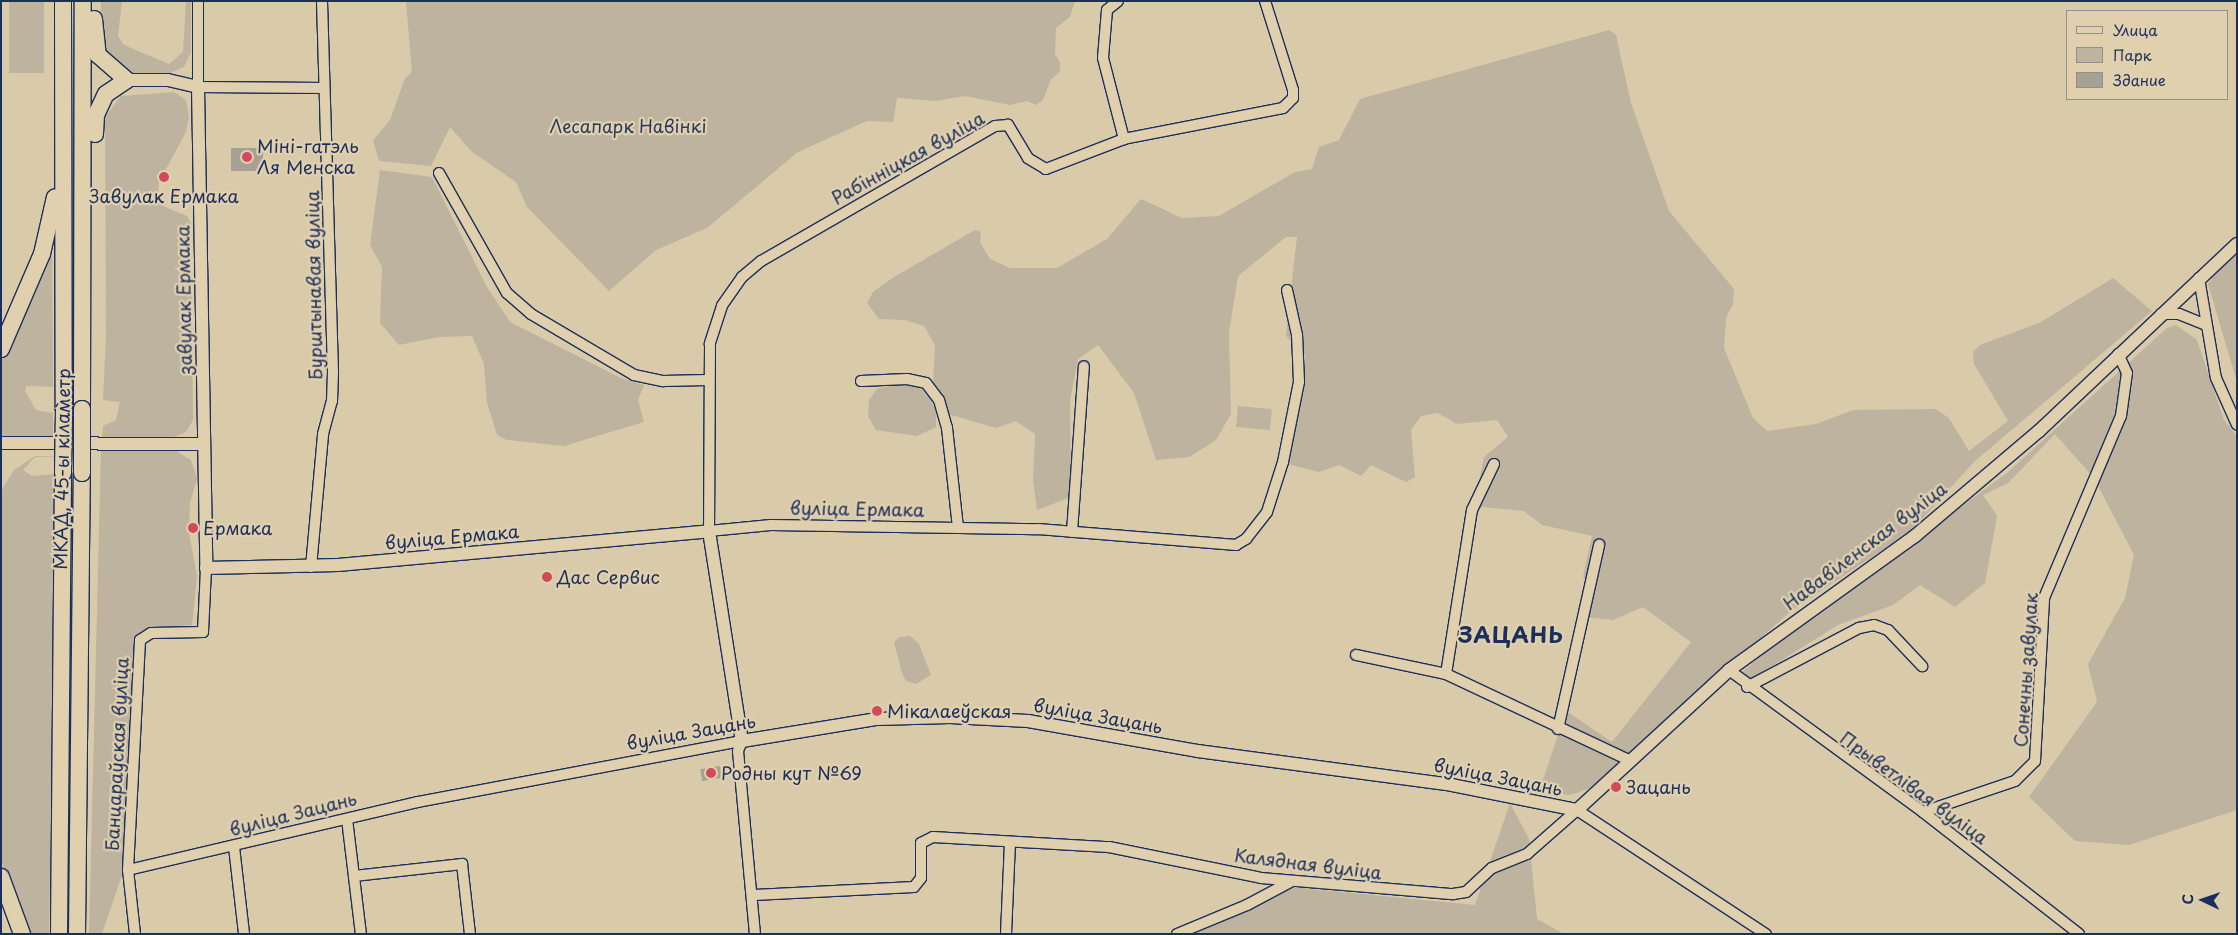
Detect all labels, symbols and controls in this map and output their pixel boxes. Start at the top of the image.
legend [2066,10,2228,100]
text: Улица [2113,18,2158,41]
text: Парк [2113,43,2152,66]
text: Здание [2113,68,2166,91]
street label: Рабінніцкая вуліца [828,107,988,209]
park label: Лесапарк Навінкі [549,115,707,137]
place label: Міні-гатэль Ля Менска [257,136,359,178]
marker: Міні-гатэль Ля Менска [241,151,253,163]
marker: Завулак Ермака [158,171,170,183]
place label: Завулак Ермака [89,185,239,207]
street label: Бурштынавая вуліца [302,190,326,380]
street label: завулак Ермака [172,226,196,374]
street label: МКАД, 45-ы кіламетр [49,369,75,569]
street label: Нававіленская вуліца [1779,477,1951,615]
street label: вуліца Ермака [790,497,924,521]
place label: Ермака [203,517,272,539]
street label: вуліца Ермака [384,520,520,554]
marker: Ермака [187,522,199,534]
place label: Дас Сервис [557,566,661,588]
marker: Дас Сервис [541,571,553,583]
street label: Сонечны завулак [2010,591,2042,749]
district label: ЗАЦАНЬ [1458,621,1564,647]
street label: Банцараўская вуліца [101,656,133,852]
street label: вуліца Зацань [1032,694,1164,738]
place label: Мікалаеўская [887,700,1011,722]
marker: Мікалаеўская [871,705,883,717]
street label: вуліца Зацань [625,710,757,754]
street label: Прыветлівая вуліца [1836,727,1992,849]
street label: вуліца Зацань [1432,754,1564,800]
place label: Родны кут №69 [721,762,863,784]
marker: Родны кут №69 [705,767,717,779]
place label: Зацань [1626,776,1691,798]
marker: Зацань [1610,781,1622,793]
street label: вуліца Зацань [227,788,359,840]
street label: Калядная вуліца [1233,844,1383,884]
north arrow [2178,875,2228,925]
text: С [2177,893,2198,905]

